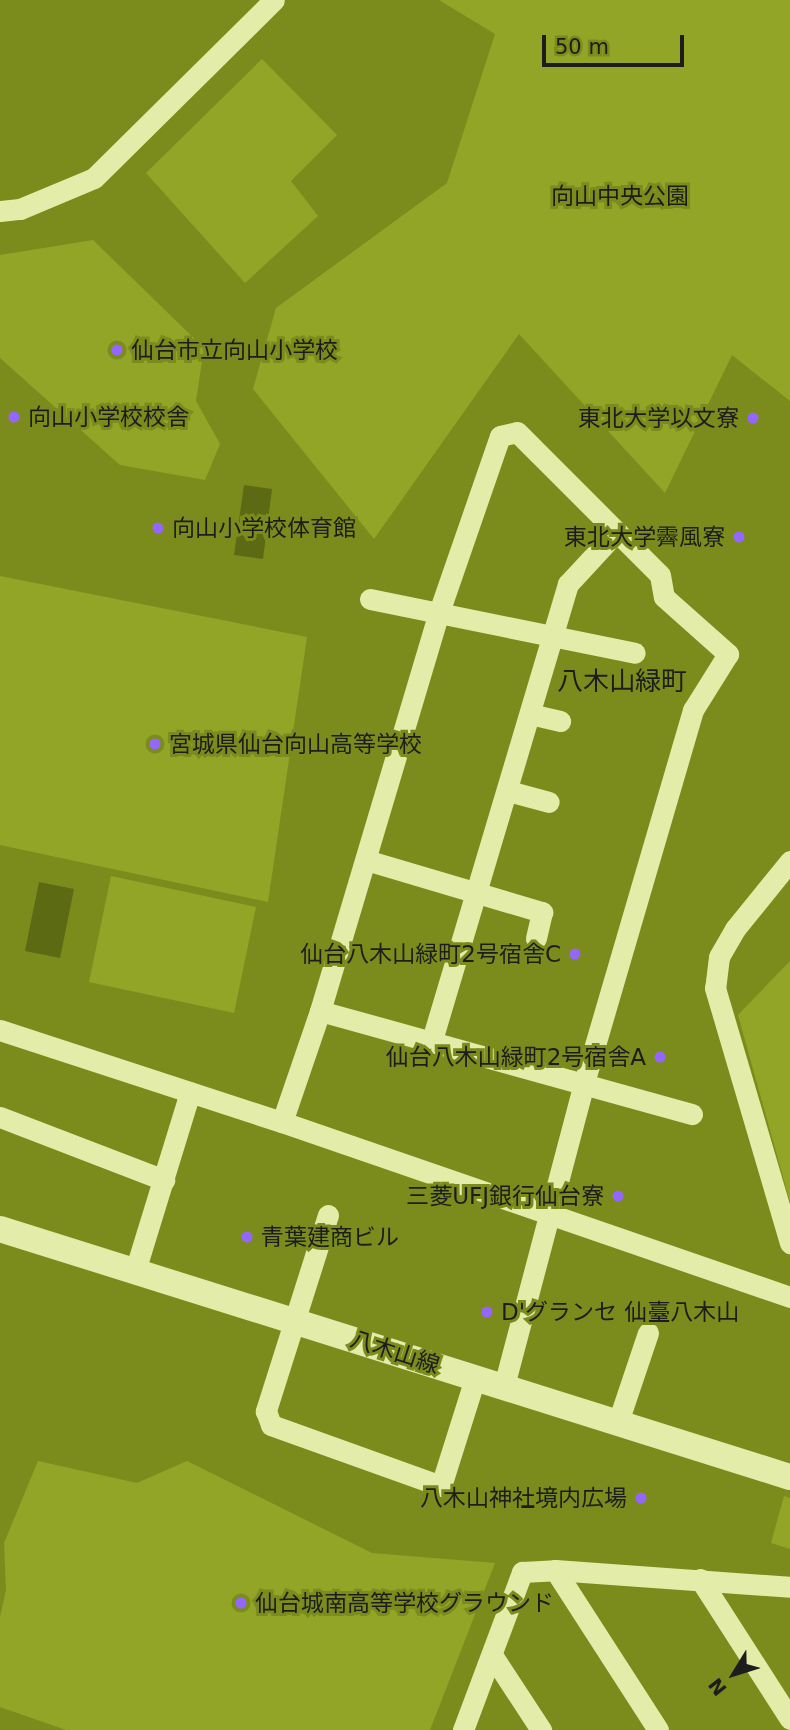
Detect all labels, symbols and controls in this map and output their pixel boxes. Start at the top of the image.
scale bar [545,21,687,65]
text: 50 m [555,35,609,59]
park label: 向山中央公園 [551,182,689,210]
place label: 仙台市立向山小学校 [131,336,338,364]
marker: 仙台市立向山小学校 [109,342,125,358]
place label: 向山小学校校舎 [28,403,189,431]
place label: 東北大学以文寮 [578,404,739,432]
marker: 向山小学校校舎 [6,409,22,425]
marker: 東北大学以文寮 [745,410,761,426]
place label: 向山小学校体育館 [172,514,356,542]
marker: 向山小学校体育館 [150,520,166,536]
place label: 東北大学霽風寮 [564,523,725,551]
marker: 東北大学霽風寮 [731,529,747,545]
district label: 八木山緑町 [557,666,687,698]
place label: 宮城県仙台向山高等学校 [169,730,422,758]
marker: 宮城県仙台向山高等学校 [147,736,163,752]
place label: 仙台八木山緑町2号宿舎C [300,940,561,968]
marker: 仙台八木山緑町2号宿舎C [567,946,583,962]
place label: 仙台八木山緑町2号宿舎A [386,1043,646,1071]
marker: 仙台八木山緑町2号宿舎A [652,1049,668,1065]
place label: 三菱UFJ銀行仙台寮 [406,1182,604,1210]
marker: 三菱UFJ銀行仙台寮 [610,1188,626,1204]
place label: 青葉建商ビル [261,1223,399,1251]
marker: 青葉建商ビル [239,1229,255,1245]
place label: D'グランセ 仙臺八木山 [501,1298,739,1326]
marker: D'グランセ 仙臺八木山 [479,1304,495,1320]
street label: 八木山線 [347,1325,443,1379]
place label: 八木山神社境内広場 [420,1484,627,1512]
marker: 八木山神社境内広場 [633,1490,649,1506]
place label: 仙台城南高等学校グラウンド [255,1589,554,1617]
marker: 仙台城南高等学校グラウンド [233,1595,249,1611]
north arrow [699,1639,769,1709]
text: N [704,1674,731,1700]

